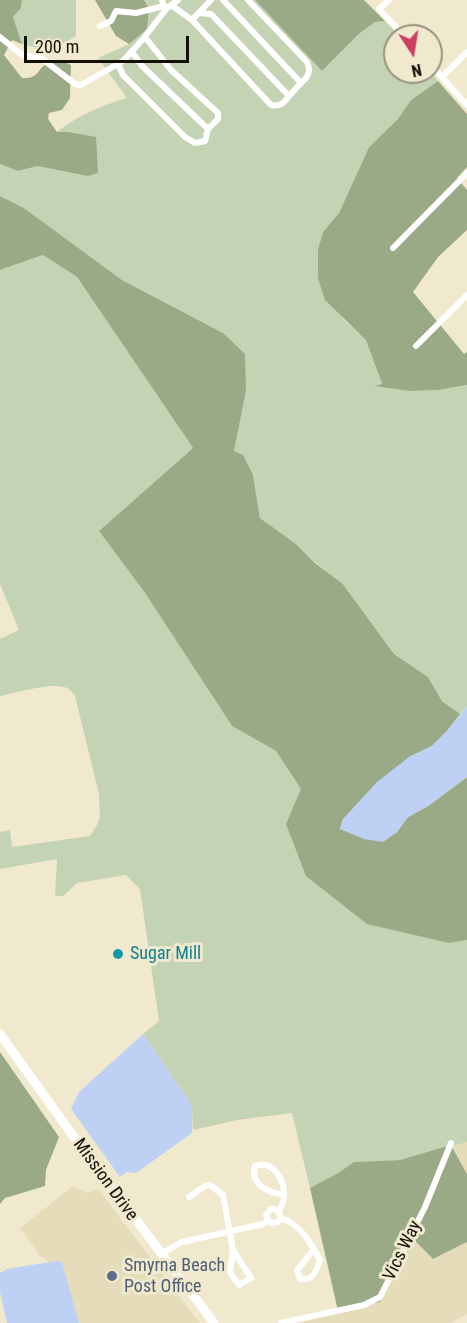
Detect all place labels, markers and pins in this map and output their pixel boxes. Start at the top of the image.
place label: Sugar Mill [130,943,201,965]
marker: Sugar Mill [111,947,125,961]
place label: Smyrna Beach Post Office [124,1255,225,1298]
marker: Smyrna Beach Post Office [105,1269,119,1283]

